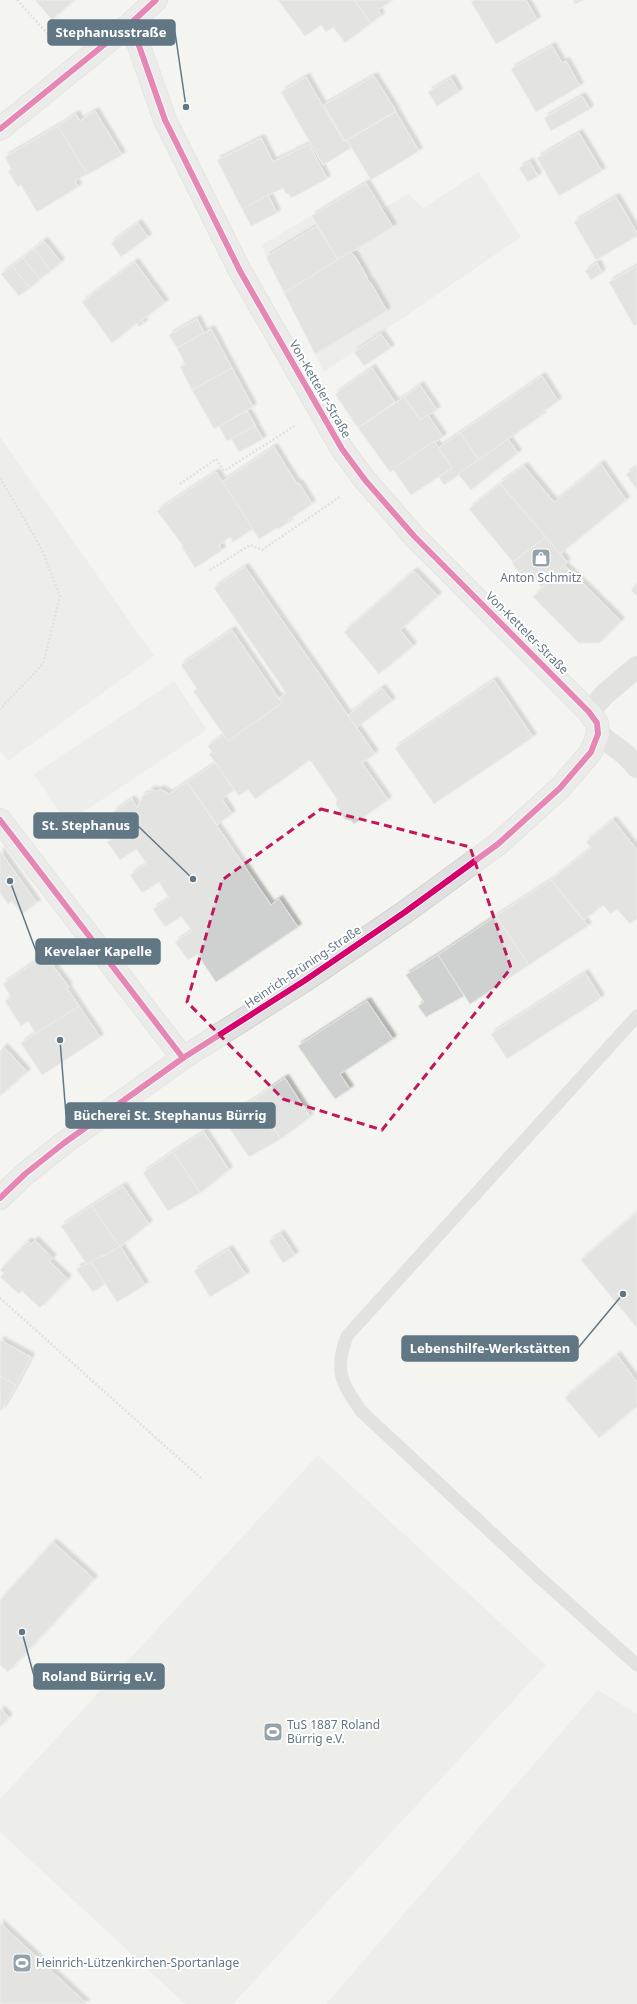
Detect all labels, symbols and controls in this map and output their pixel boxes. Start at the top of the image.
callout: Stephanusstraße [48,20,175,45]
text: Stephanusstraße [56,23,167,41]
street label: Von-Ketteler-Straße [285,337,356,441]
shop icon: Anton Schmitz [530,547,552,569]
place label: Anton Schmitz [500,569,582,586]
street label: Von-Ketteler-Straße [482,588,573,678]
callout: St. Stephanus [34,813,138,838]
text: St. Stephanus [42,816,130,834]
street label: Heinrich-Brüning-Straße [241,921,365,1012]
callout: Kevelaer Kapelle [36,939,160,964]
text: Kevelaer Kapelle [44,942,152,960]
callout: Bücherei St. Stephanus Bürrig [66,1103,275,1128]
text: Bücherei St. Stephanus Bürrig [73,1106,267,1124]
callout: Lebenshilfe-Werkstätten [402,1336,578,1361]
text: Lebenshilfe-Werkstätten [410,1339,570,1357]
callout: Roland Bürrig e.V. [34,1664,164,1689]
text: Roland Bürrig e.V. [42,1667,156,1685]
place label: TuS 1887 Roland Bürrig e.V. [287,1716,380,1747]
sports icon: TuS 1887 Roland Bürrig e.V. [262,1721,284,1743]
sports icon: Heinrich-Lützenkirchen-Sportanlage [11,1952,33,1974]
place label: Heinrich-Lützenkirchen-Sportanlage [36,1954,239,1971]

